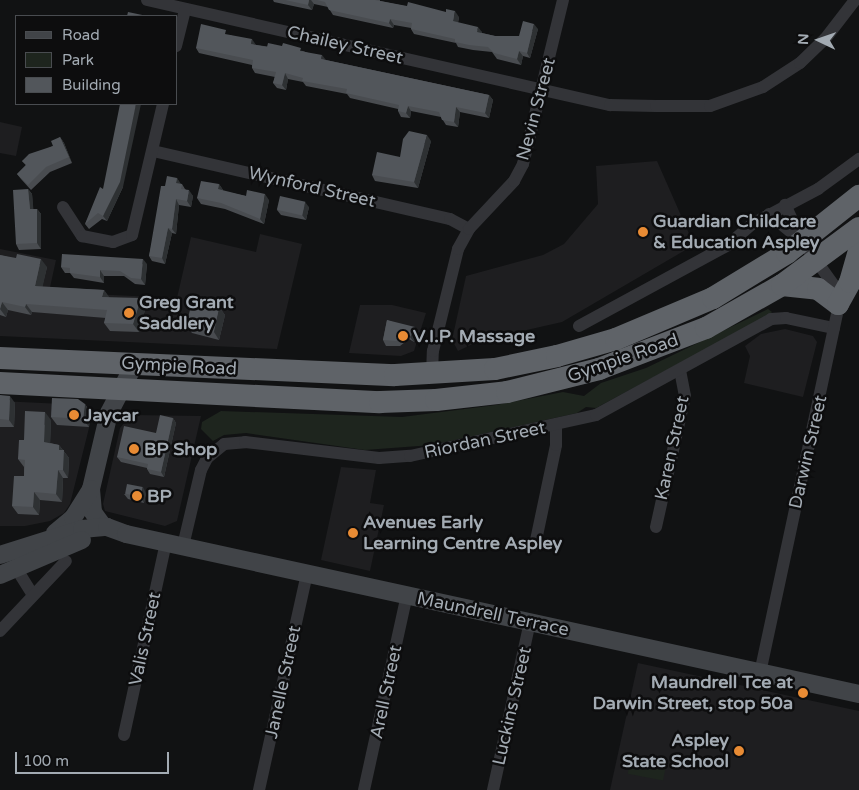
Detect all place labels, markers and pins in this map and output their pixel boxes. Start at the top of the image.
place label: Guardian Childcare & Education Aspley [653,211,820,253]
marker: Guardian Childcare & Education Aspley [637,226,649,238]
place label: Greg Grant Saddlery [139,292,234,334]
marker: Greg Grant Saddlery [123,307,135,319]
place label: V.I.P. Massage [413,325,535,347]
marker: V.I.P. Massage [397,330,409,342]
place label: Jaycar [84,404,138,426]
marker: Jaycar [68,409,80,421]
place label: BP Shop [144,438,217,460]
marker: BP Shop [128,443,140,455]
place label: BP [147,485,172,507]
marker: BP [131,490,143,502]
place label: Avenues Early Learning Centre Aspley [363,512,562,554]
marker: Avenues Early Learning Centre Aspley [347,527,359,539]
place label: Maundrell Tce at Darwin Street, stop 50a [592,672,793,714]
marker: Maundrell Tce at Darwin Street, stop 50a [797,687,809,699]
place label: Aspley State School [622,730,729,772]
marker: Aspley State School [733,745,745,757]

